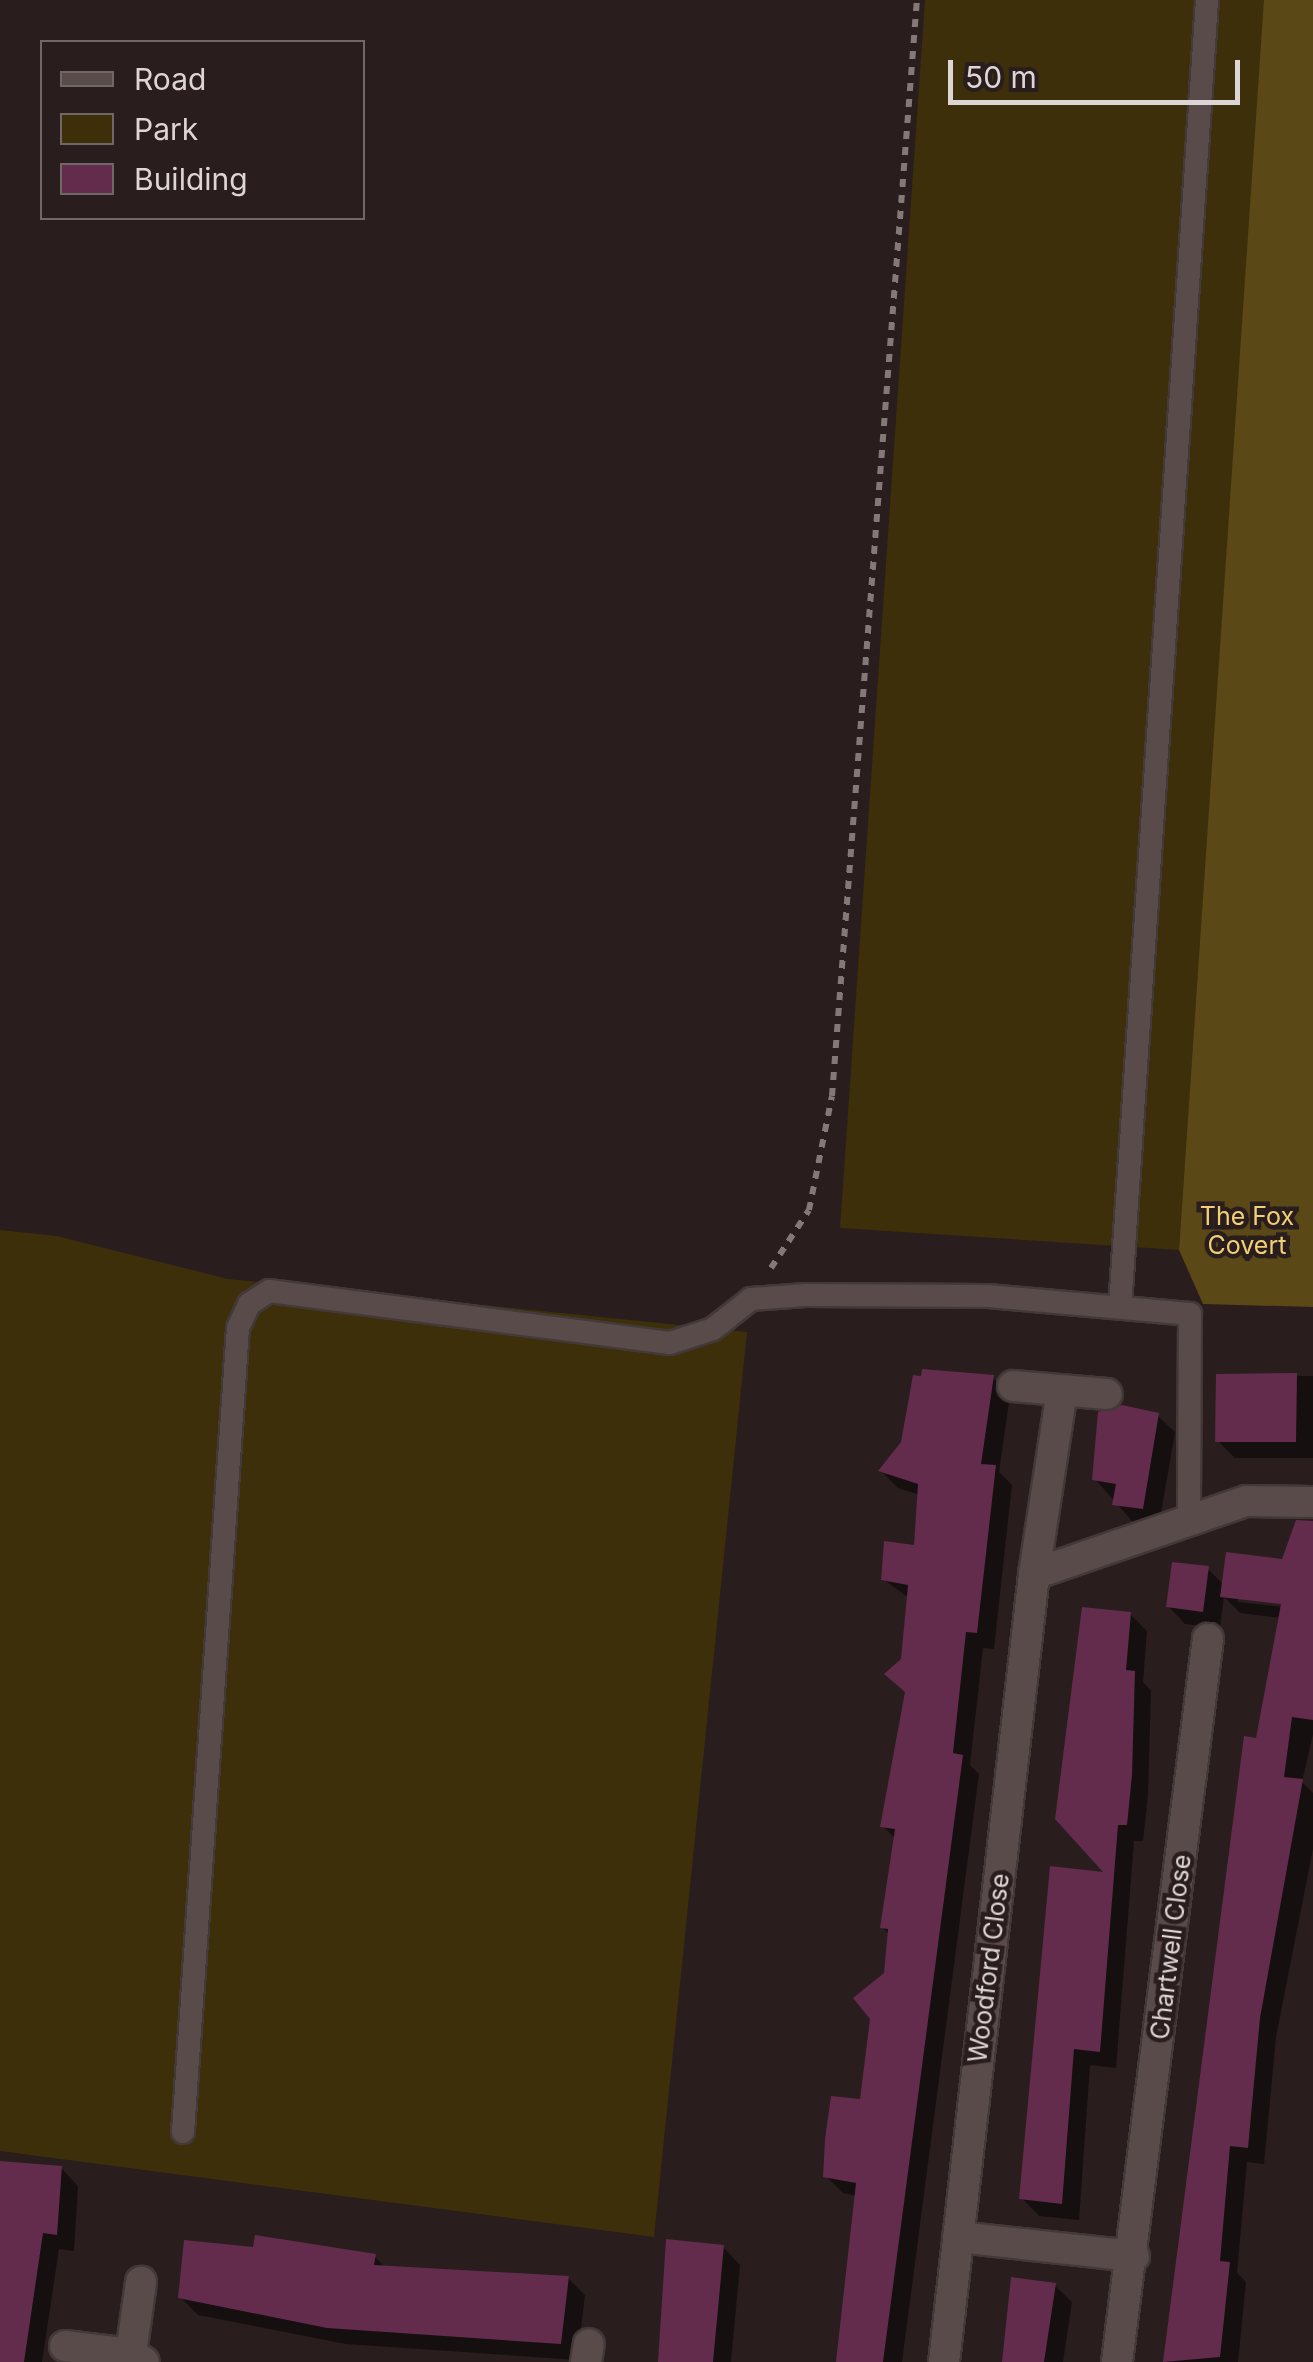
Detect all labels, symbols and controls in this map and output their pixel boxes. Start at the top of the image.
legend [40,40,365,220]
scale bar [953,40,1246,102]
text: 50 m [965,59,1037,95]
text: Road [134,61,206,97]
text: Park [134,111,198,147]
text: Building [134,161,248,197]
park label: The Fox Covert [1200,1202,1294,1261]
street label: Chartwell Close [1145,1853,1197,2041]
street label: Woodford Close [962,1872,1016,2064]

